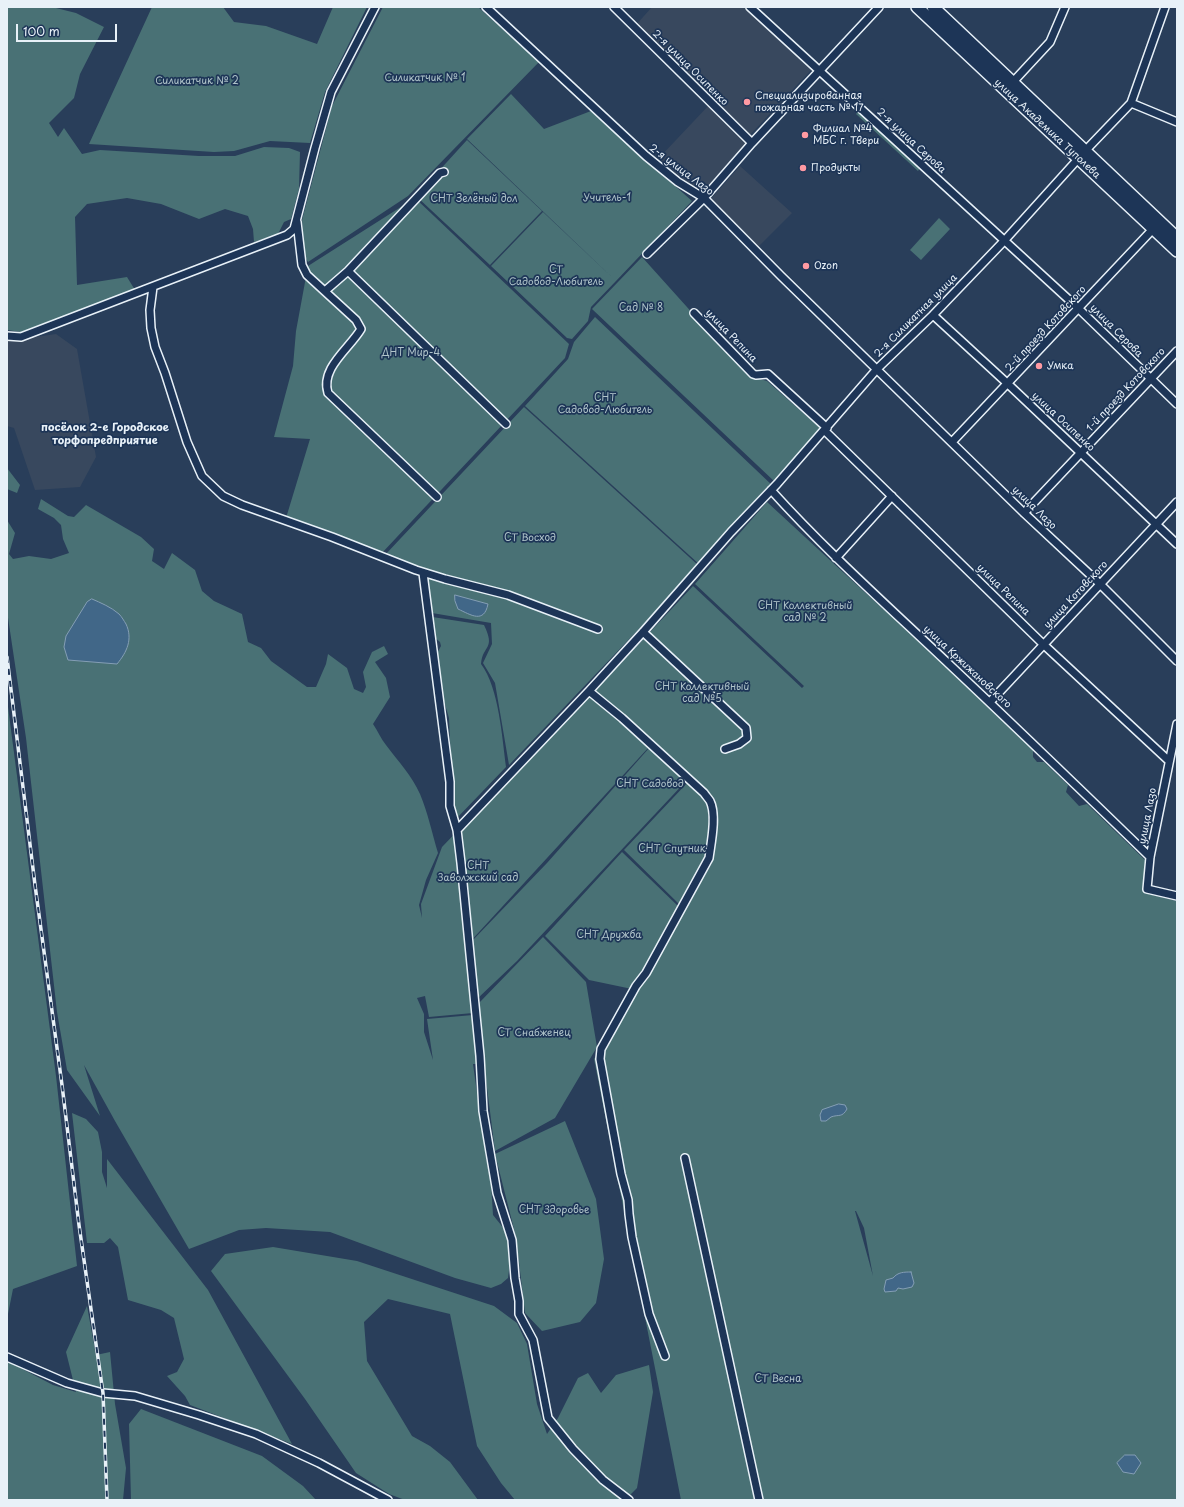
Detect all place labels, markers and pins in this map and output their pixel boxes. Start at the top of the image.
place label: Специализированная пожарная часть № 17 [755,90,864,114]
marker: Специализированная пожарная часть № 17 [742,97,752,107]
place label: Филиал №4 МБС г. Твери [813,123,879,146]
marker: Филиал №4 МБС г. Твери [800,130,810,140]
place label: Продукты [811,162,860,174]
marker: Продукты [798,163,808,173]
place label: Ozon [814,260,838,272]
marker: Ozon [801,261,811,271]
place label: Умка [1047,360,1073,372]
marker: Умка [1034,361,1044,371]

